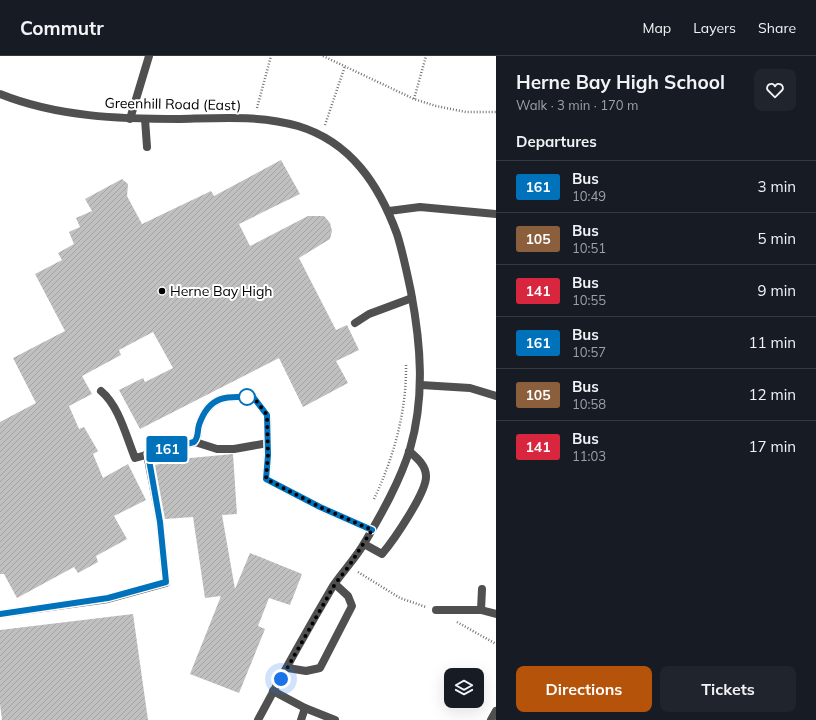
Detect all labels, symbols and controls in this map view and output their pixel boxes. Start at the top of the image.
text: Commutr [20,16,104,40]
text: Map [642,19,671,37]
text: Layers [693,19,736,37]
text: Share [758,19,796,37]
button: heart [754,69,796,111]
text: Herne Bay High School [516,70,725,94]
street label: Greenhill Road (East) [104,94,242,114]
text: Walk · 3 min · 170 m [516,97,638,113]
text: Departures [516,132,597,151]
text: Bus [572,169,599,188]
text: 3 min [758,177,796,196]
text: 161 [525,178,551,196]
text: 10:49 [572,188,606,204]
text: Bus [572,221,599,240]
text: 5 min [758,229,796,248]
text: 105 [525,230,551,248]
text: 10:51 [572,240,606,256]
text: Bus [572,273,599,292]
text: 9 min [758,281,796,300]
place label: Herne Bay High [170,282,273,300]
text: 141 [525,282,551,300]
marker: Herne Bay High [157,286,167,296]
text: 10:55 [572,292,606,308]
text: Bus [572,325,599,344]
text: 11 min [749,333,796,352]
text: 161 [525,334,551,352]
text: 10:57 [572,344,606,360]
text: Bus [572,377,599,396]
text: 12 min [749,385,796,404]
text: 105 [525,386,551,404]
unlabelled marker [238,388,256,406]
text: 10:58 [572,396,606,412]
text: Bus [572,429,599,448]
line badge: 161 [144,436,190,462]
text: 17 min [749,437,796,456]
text: 141 [525,438,551,456]
text: 161 [154,440,180,458]
text: 11:03 [572,448,606,464]
button: Directions [516,666,652,712]
button: Tickets [660,666,796,712]
map controls [444,668,484,708]
button: layers [444,668,484,708]
your location [271,669,291,689]

